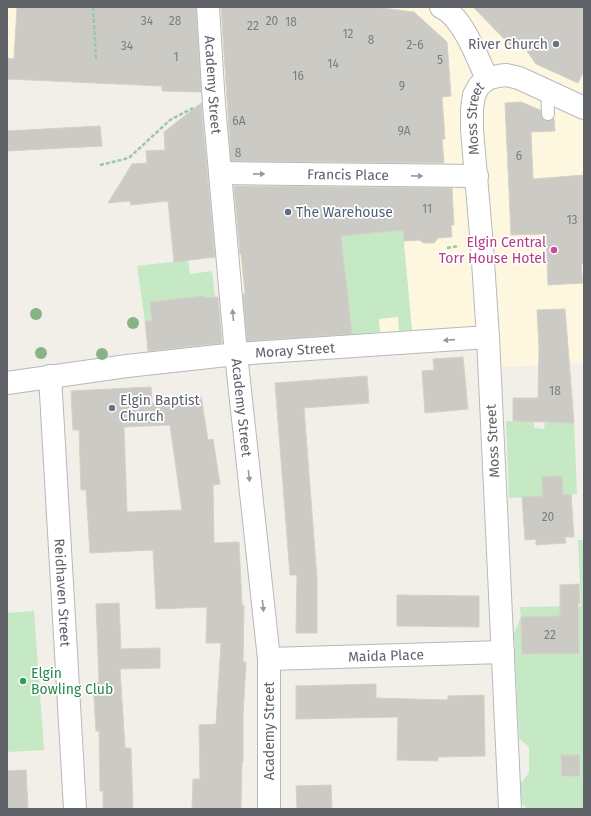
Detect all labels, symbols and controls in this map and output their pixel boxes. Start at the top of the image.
house number: 34 [141,14,154,28]
house number: 28 [169,14,182,28]
house number: 20 [266,14,279,28]
house number: 18 [285,15,297,29]
house number: 22 [247,19,259,33]
house number: 12 [342,27,354,41]
house number: 8 [368,33,375,47]
street label: Academy Street [201,35,225,136]
place label: River Church [468,36,548,53]
house number: 2-6 [406,38,424,52]
house number: 34 [121,39,134,53]
marker: River Church [551,39,561,49]
house number: 1 [173,50,179,64]
house number: 5 [437,53,443,67]
house number: 14 [327,57,339,71]
house number: 16 [292,69,304,83]
street label: Moss Street [463,77,488,156]
house number: 9 [399,79,405,93]
house number: 6A [232,114,246,128]
house number: 9A [397,124,411,138]
house number: 8 [235,146,242,160]
house number: 6 [516,149,522,163]
street label: Francis Place [307,166,389,183]
one-way arrow [253,170,265,177]
one-way arrow [411,173,424,179]
house number: 11 [422,202,432,216]
place label: The Warehouse [296,204,393,221]
marker: The Warehouse [283,207,293,217]
house number: 13 [566,213,578,227]
place label: Elgin Central Torr House Hotel [439,234,546,267]
marker: Elgin Central Torr House Hotel [549,245,559,255]
one-way arrow [229,309,236,321]
one-way arrow [442,337,455,343]
street label: Moray Street [254,339,336,361]
street label: Academy Street [228,358,256,458]
house number: 18 [549,384,561,398]
place label: Elgin Baptist Church [120,392,201,425]
marker: Elgin Baptist Church [107,403,117,413]
street label: Moss Street [483,403,503,478]
one-way arrow [246,470,253,482]
house number: 20 [542,510,555,524]
street label: Reidhaven Street [51,538,74,648]
one-way arrow [260,600,266,612]
house number: 22 [544,628,556,642]
street label: Maida Place [348,646,424,665]
place label: Elgin Bowling Club [31,665,113,698]
marker: Elgin Bowling Club [18,676,28,686]
street label: Academy Street [261,681,278,780]

